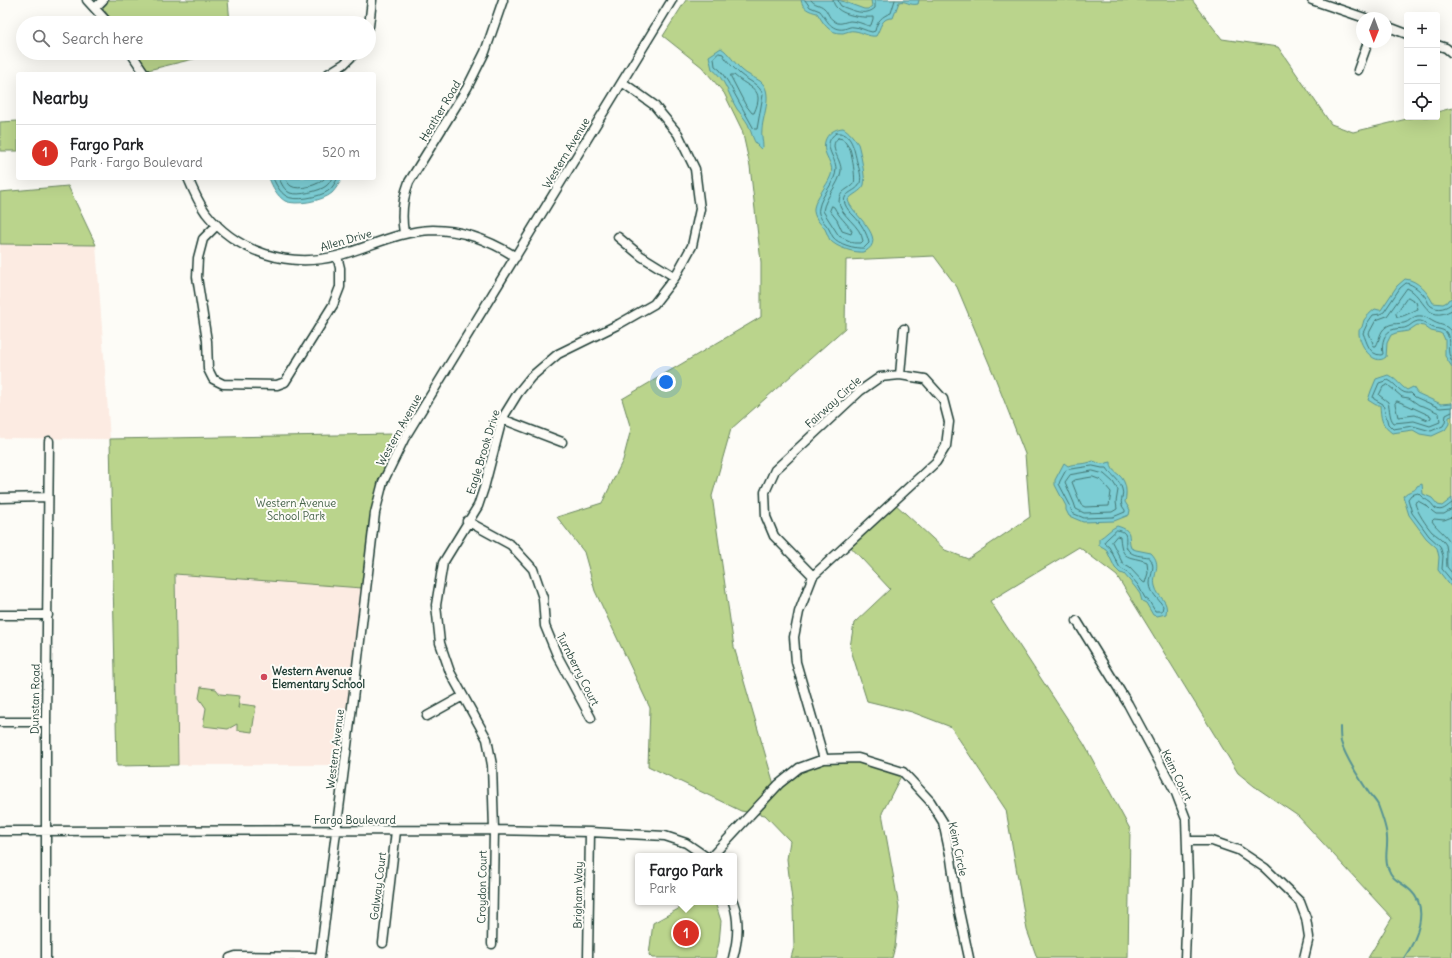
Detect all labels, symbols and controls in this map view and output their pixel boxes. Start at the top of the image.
north arrow [1356,12,1392,48]
map controls [1404,12,1440,120]
button: + [1404,12,1440,48]
search box [16,16,376,60]
icon: search [30,27,52,49]
text: Search here [62,29,143,48]
button: − [1404,48,1440,84]
street label: Heather Road [416,77,464,144]
button: locate [1404,84,1440,120]
text: Nearby [32,87,88,109]
street label: Western Avenue [539,115,593,191]
text: Fargo Park [70,135,144,154]
text: 1 [42,144,48,161]
text: 520 m [322,144,360,161]
text: Park · Fargo Boulevard [70,154,203,171]
street label: Allen Drive [319,226,373,254]
your location [656,372,676,392]
street label: Fairway Circle [802,373,864,431]
street label: Western Avenue [373,391,425,469]
street label: Eagle Brook Drive [463,408,503,496]
park label: Western Avenue School Park [256,496,336,523]
street label: Turnberry Court [554,630,603,708]
street label: Dunstan Road [27,663,43,734]
place label: Western Avenue Elementary School [272,664,365,692]
marker: Western Avenue Elementary School [259,672,269,682]
street label: Western Avenue [323,708,347,790]
street label: Keim Court [1159,747,1195,803]
street label: Fargo Boulevard [314,813,396,827]
street label: Keim Circle [945,821,971,878]
street label: Croydon Court [474,850,490,924]
street label: Galway Court [367,851,389,921]
popup [635,853,737,905]
street label: Brigham Way [570,861,586,929]
text: Fargo Park [649,861,723,880]
text: Park [649,880,676,897]
pin: 1 [673,918,699,948]

